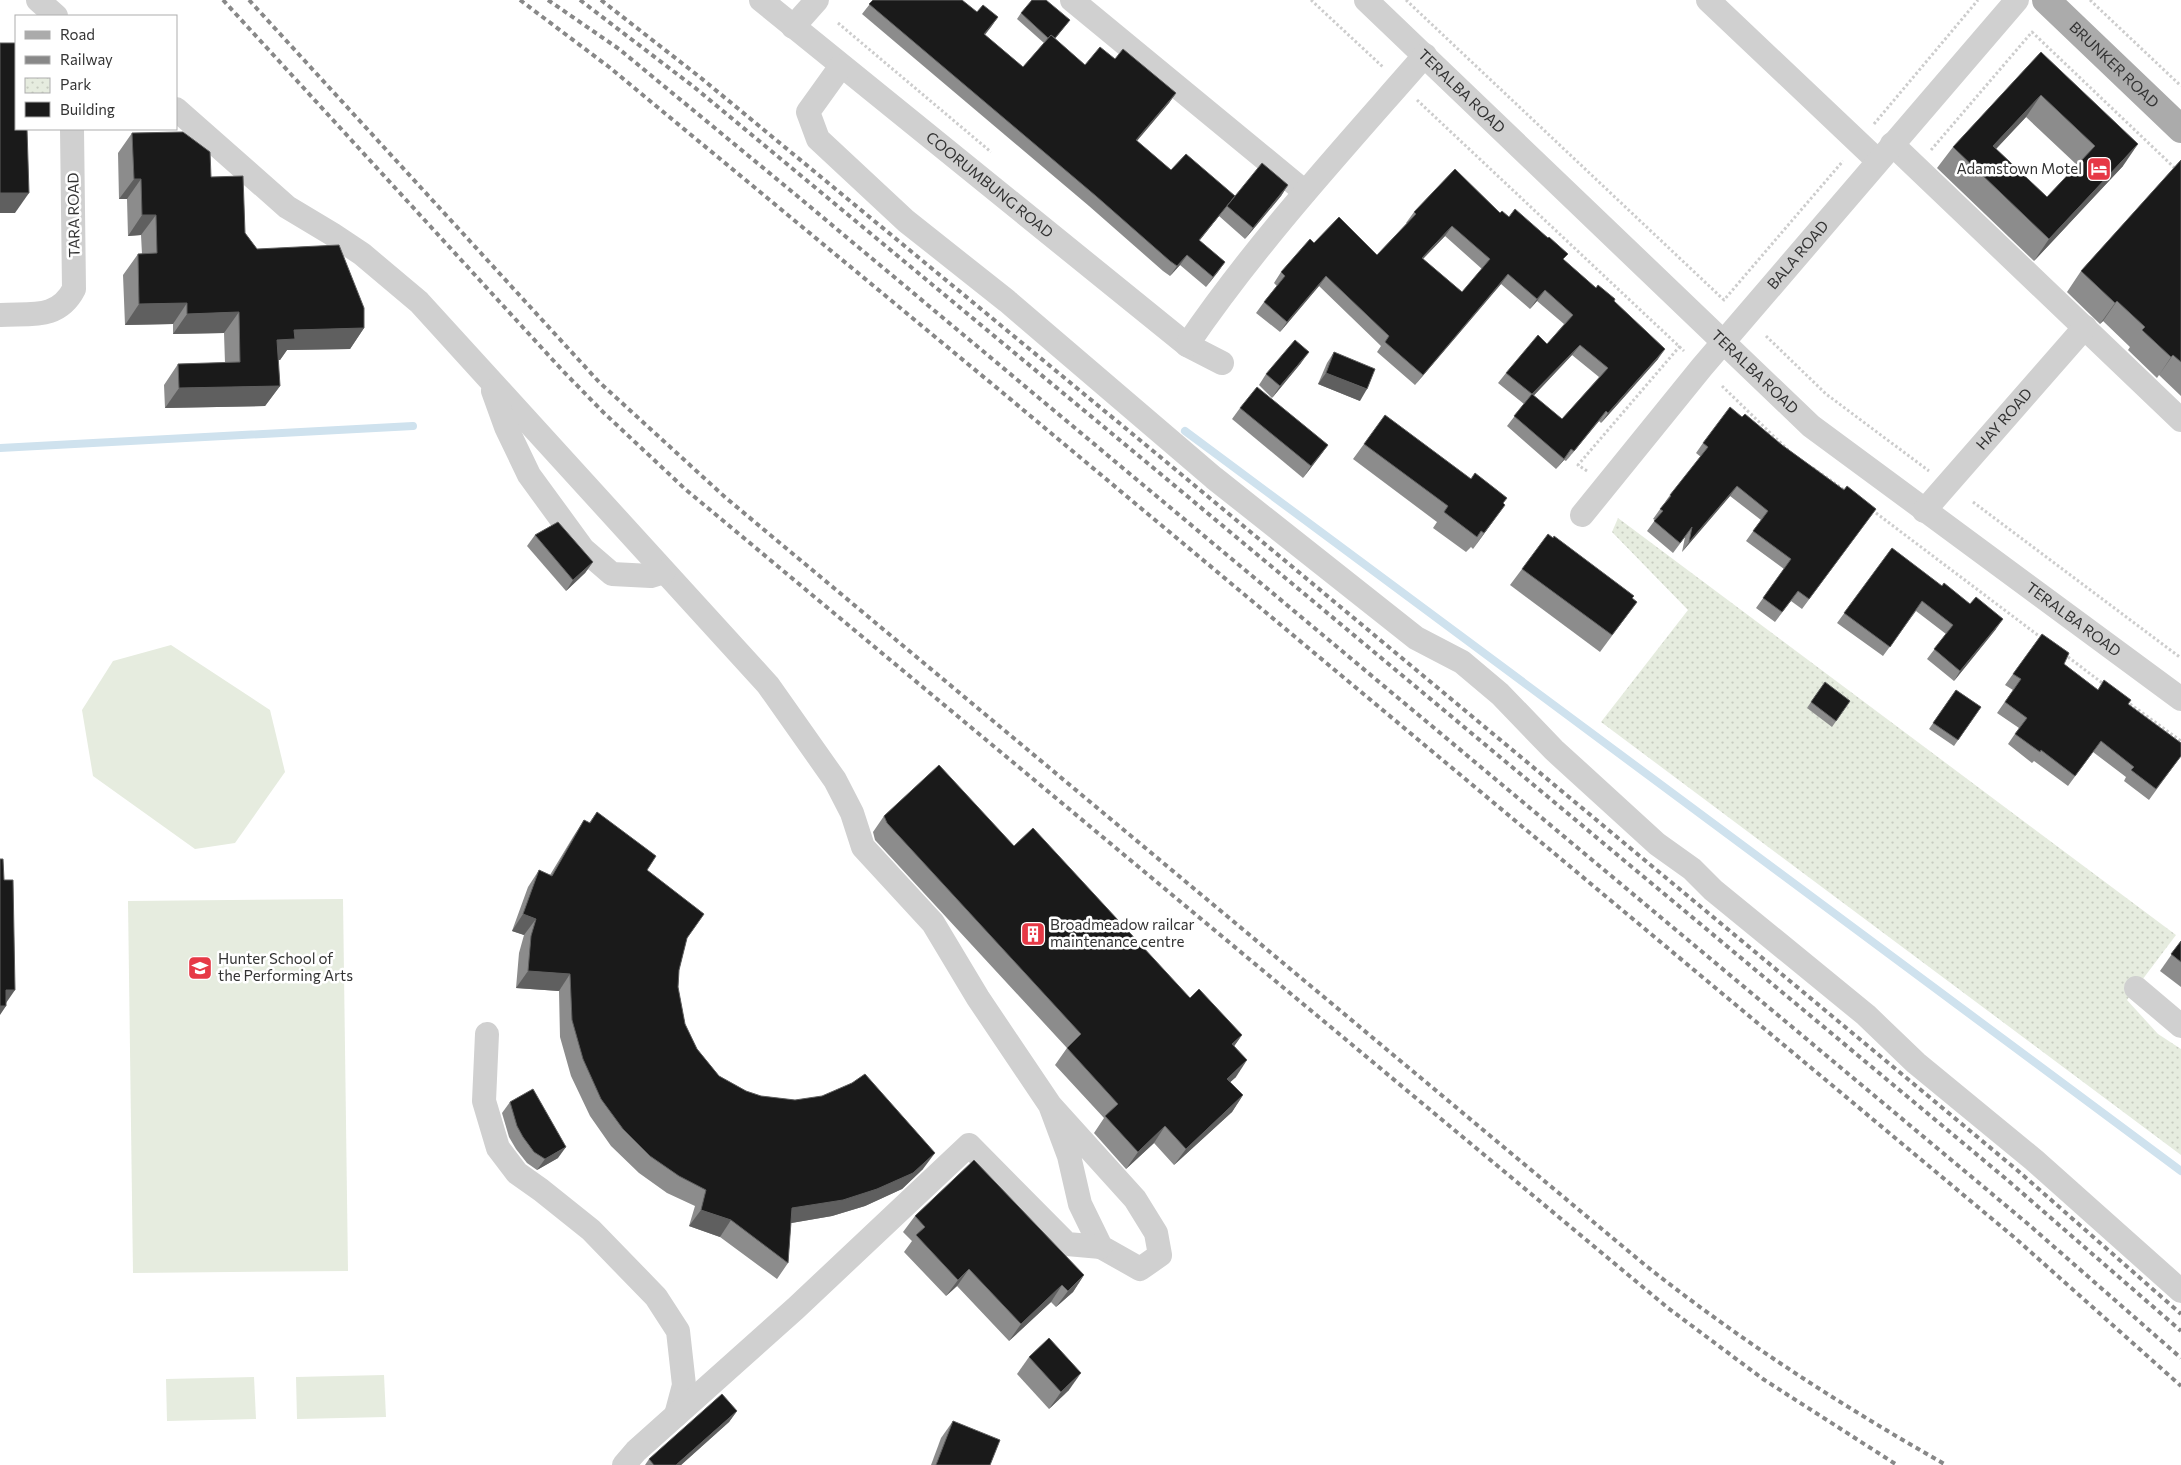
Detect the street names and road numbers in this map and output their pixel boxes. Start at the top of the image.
street label: BRUNKER ROAD [2066,17,2163,111]
street label: TERALBA ROAD [1415,45,1509,136]
street label: COORUMBUNG ROAD [923,127,1057,241]
street label: TARA ROAD [63,172,83,258]
street label: BALA ROAD [1763,216,1832,293]
street label: TERALBA ROAD [1708,326,1803,417]
street label: HAY ROAD [1972,384,2035,453]
street label: TERALBA ROAD [2023,578,2125,660]

